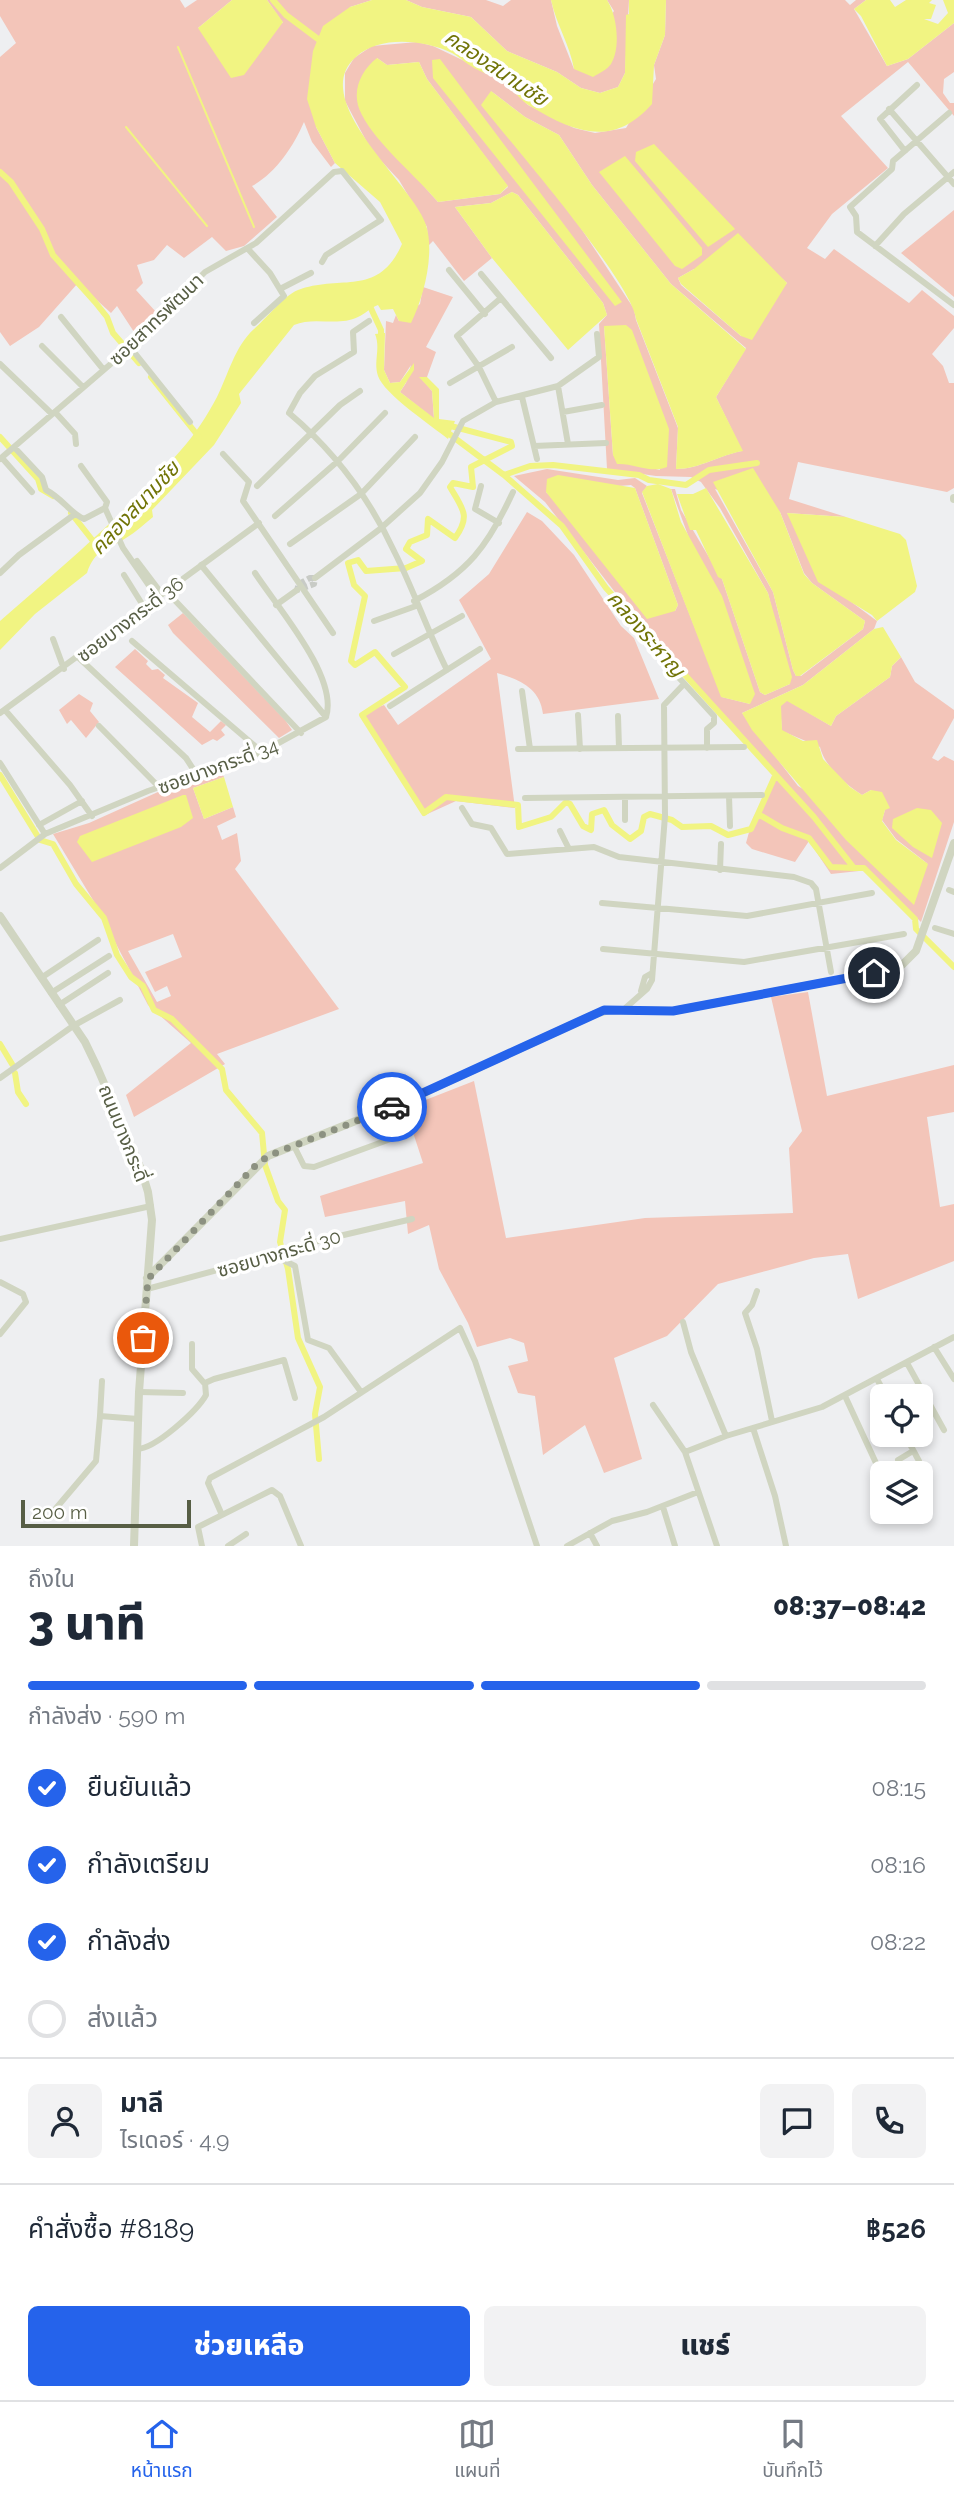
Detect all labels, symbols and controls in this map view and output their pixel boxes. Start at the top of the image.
water label: คลองสนามชัย [440,24,554,112]
street label: ซอยสาทรพัฒนา [105,269,207,369]
water label: คลองสนามชัย [85,455,185,560]
street label: ซอยบางกระดี่ 36 [71,570,187,666]
water label: คลองระหาญ [602,586,692,683]
street label: ซอยบางกระดี่ 34 [154,732,281,798]
pin [844,943,904,1003]
icon: home [855,954,893,992]
courier [357,1072,427,1142]
street label: ถนนบางกระดี่ [95,1080,155,1185]
icon: car [373,1088,411,1126]
street label: ซอยบางกระดี่ 30 [214,1223,343,1281]
pin [113,1308,173,1368]
icon: bag [124,1319,162,1357]
map controls [870,1384,933,1524]
button: locate [870,1384,933,1447]
button: layers [870,1461,933,1524]
scale bar [21,1497,191,1529]
text: 200 m [32,1501,87,1523]
text: ถึงใน [28,1565,75,1592]
text: 08:37–08:42 [773,1591,926,1621]
text: 3 นาที [28,1596,146,1650]
text: กำลังส่ง · 590 m [28,1702,185,1729]
icon: check [28,1769,66,1807]
text: ยืนยันแล้ว [87,1772,192,1802]
text: 08:15 [872,1774,926,1801]
icon: check [28,1846,66,1884]
text: กำลังเตรียม [87,1849,210,1879]
text: 08:16 [870,1851,926,1878]
icon: check [28,1923,66,1961]
text: กำลังส่ง [87,1926,171,1956]
text: 08:22 [870,1928,926,1955]
text: ส่งแล้ว [87,2003,158,2033]
button: person [28,2084,102,2158]
button: chat [760,2084,834,2158]
button: phone [852,2084,926,2158]
text: มาลี [120,2088,164,2118]
text: ไรเดอร์ · 4.9 [120,2126,230,2153]
text: คำสั่งซื้อ #8189 [28,2214,194,2244]
text: ฿526 [866,2214,926,2244]
button: ช่วยเหลือ [28,2306,470,2386]
button: แชร์ [484,2306,926,2386]
tab: หน้าแรก [131,2415,193,2486]
tab: แผนที่ [454,2415,501,2486]
tab: บันทึกไว้ [762,2415,823,2486]

